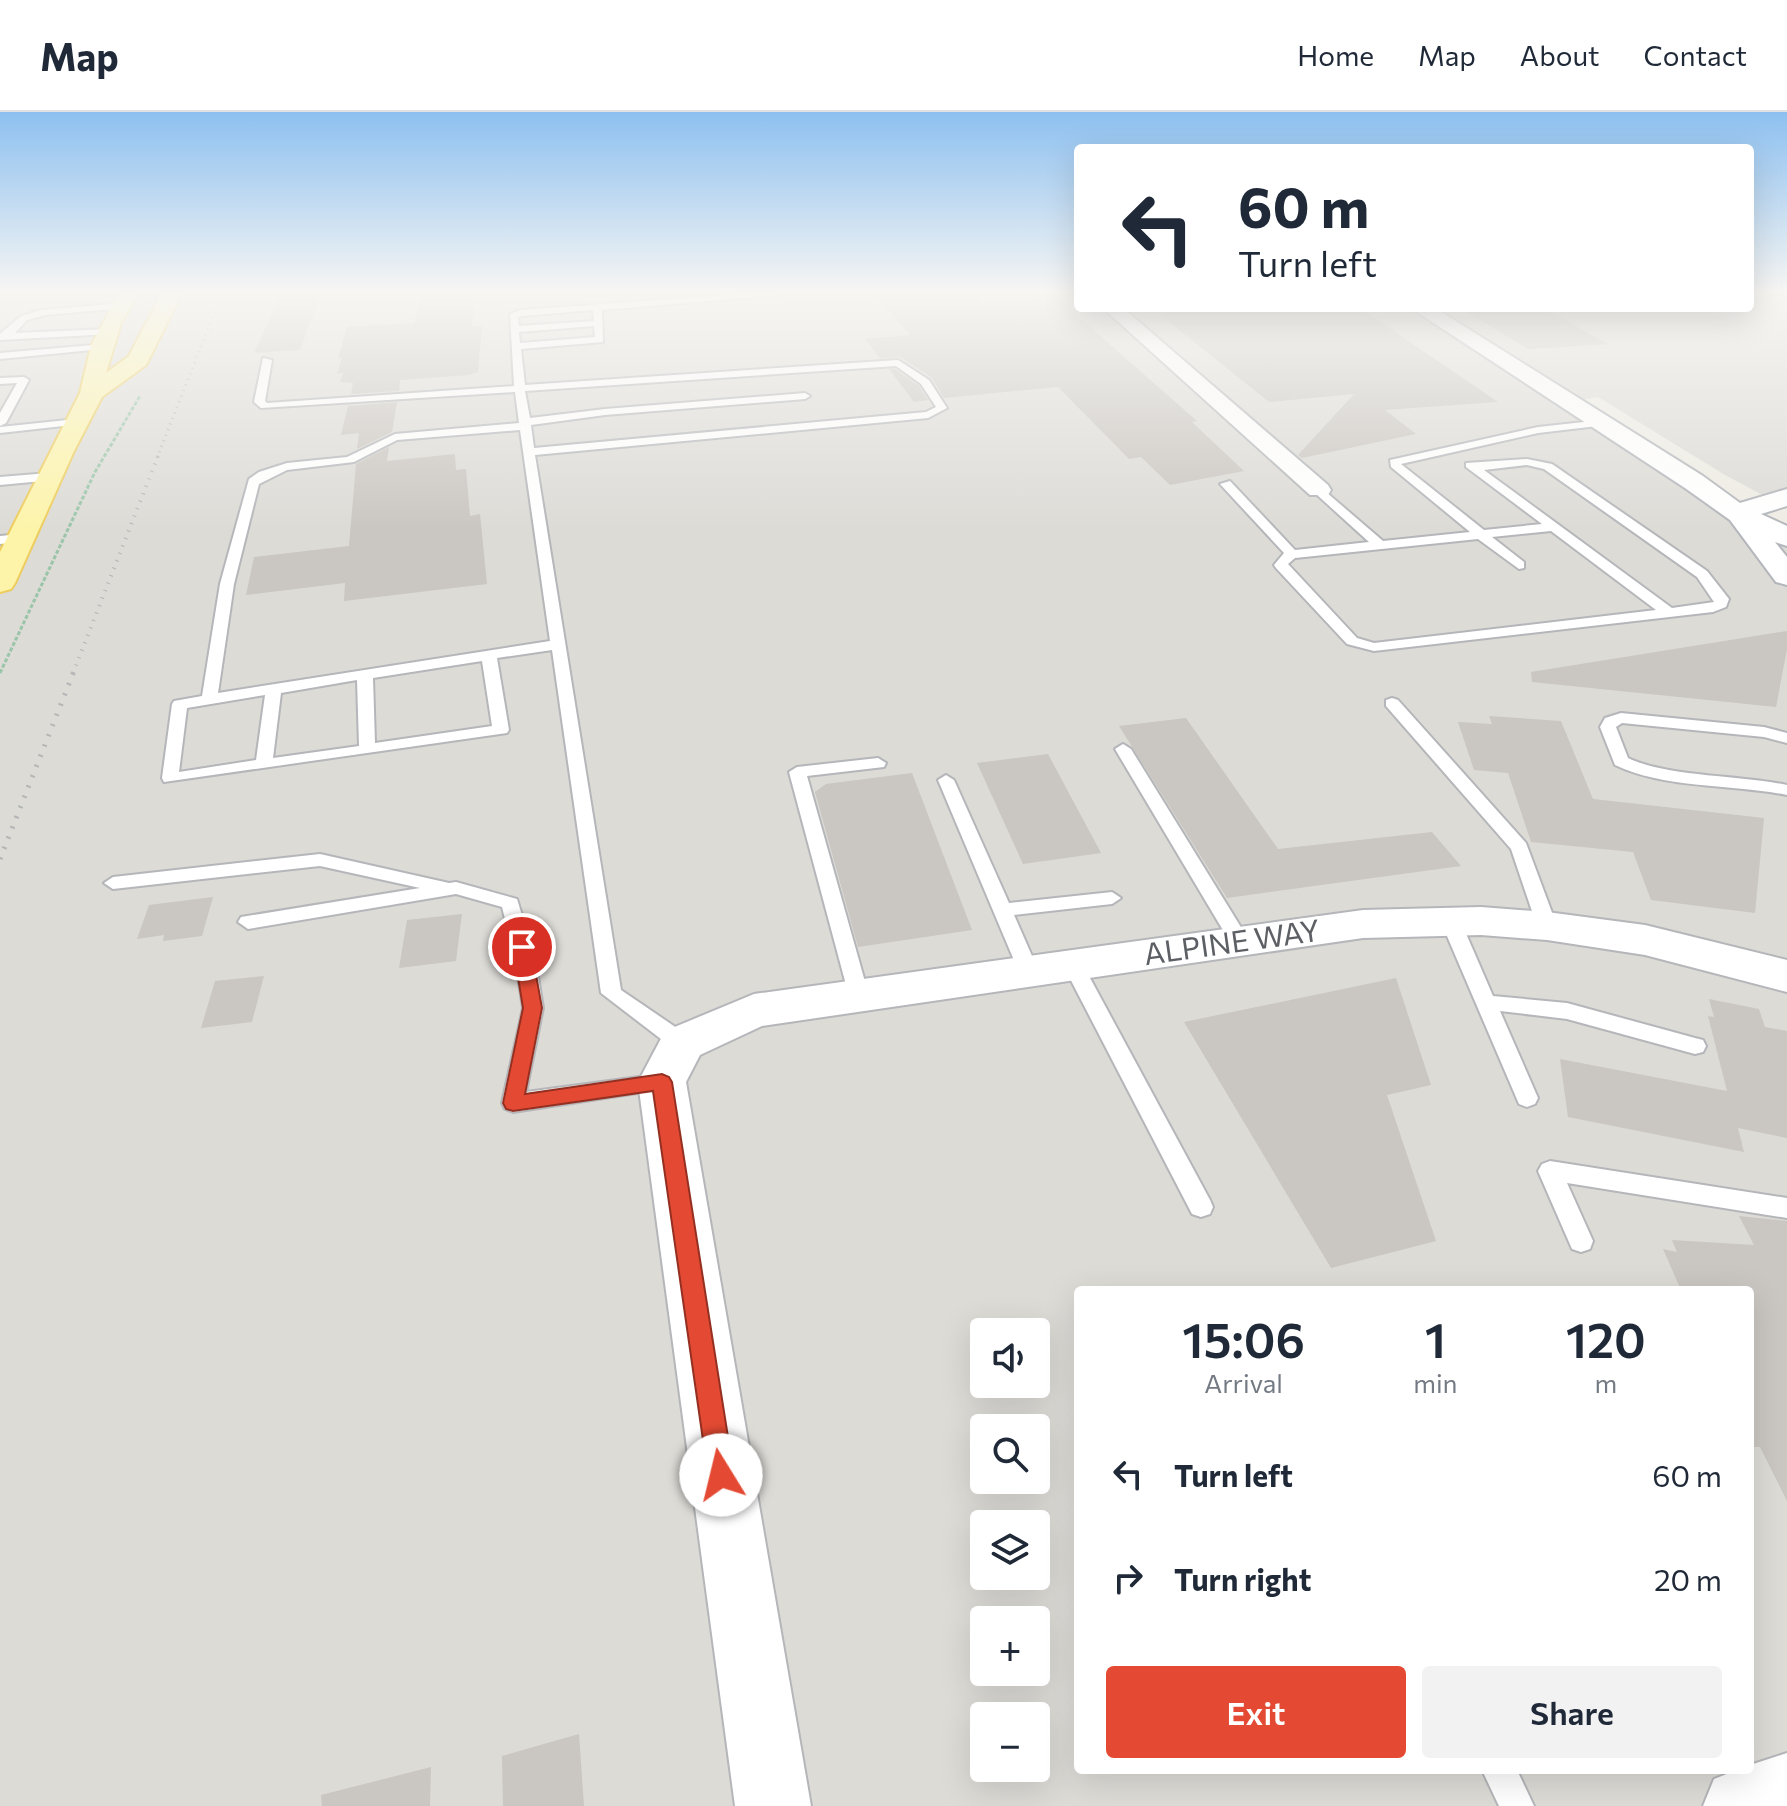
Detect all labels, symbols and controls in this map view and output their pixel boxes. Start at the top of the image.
text: Map [40,32,119,79]
text: Home [1297,38,1374,72]
text: Map [1418,38,1476,72]
text: About [1520,38,1600,72]
text: Contact [1644,38,1747,72]
text: 60 m [1238,171,1369,240]
icon: left [1106,176,1210,280]
text: Turn left [1238,240,1377,284]
street label: ALPINE WAY [1141,910,1322,971]
pin [488,913,556,981]
icon: arrive [500,925,544,969]
text: 15:06 [1182,1309,1305,1368]
text: 1 [1425,1309,1446,1368]
text: 120 [1566,1309,1646,1368]
map controls [970,1318,1050,1782]
button: sound [970,1318,1050,1398]
text: Arrival [1204,1367,1283,1398]
text: min [1413,1367,1457,1398]
text: m [1594,1367,1617,1398]
button: search [970,1414,1050,1494]
position arrow [679,1433,763,1517]
icon: left [1106,1452,1150,1496]
text: Turn left [1174,1456,1293,1493]
text: 60 m [1652,1456,1722,1493]
button: layers [970,1510,1050,1590]
icon: right [1106,1556,1150,1600]
text: Turn right [1174,1560,1311,1597]
text: 20 m [1654,1560,1722,1597]
button: + [970,1606,1050,1686]
button: Exit [1106,1666,1406,1758]
button: Share [1422,1666,1722,1758]
button: − [970,1702,1050,1782]

